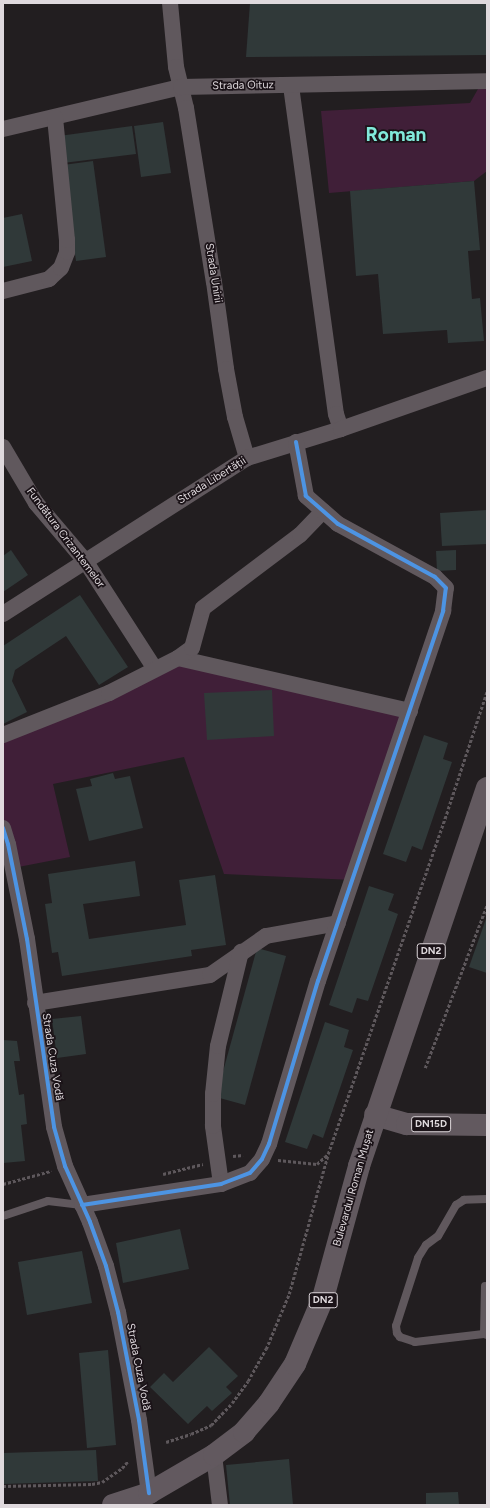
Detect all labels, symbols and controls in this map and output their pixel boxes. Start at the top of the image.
street label: Strada Oituz [212,79,274,93]
district label: Roman [366,124,426,146]
street label: Strada Unirii [202,242,224,304]
street label: Strada Libertății [175,455,249,507]
street label: Fundătura Crizantemelor [23,485,107,591]
road number: DN2 [416,943,446,959]
street label: Strada Cuza Vodă [39,1012,65,1102]
road number: DN15D [411,1116,451,1132]
street label: Bulevardul Roman Mușat [331,1128,377,1248]
road number: DN2 [308,1292,338,1308]
street label: Strada Cuza Vodă [123,1322,153,1412]

